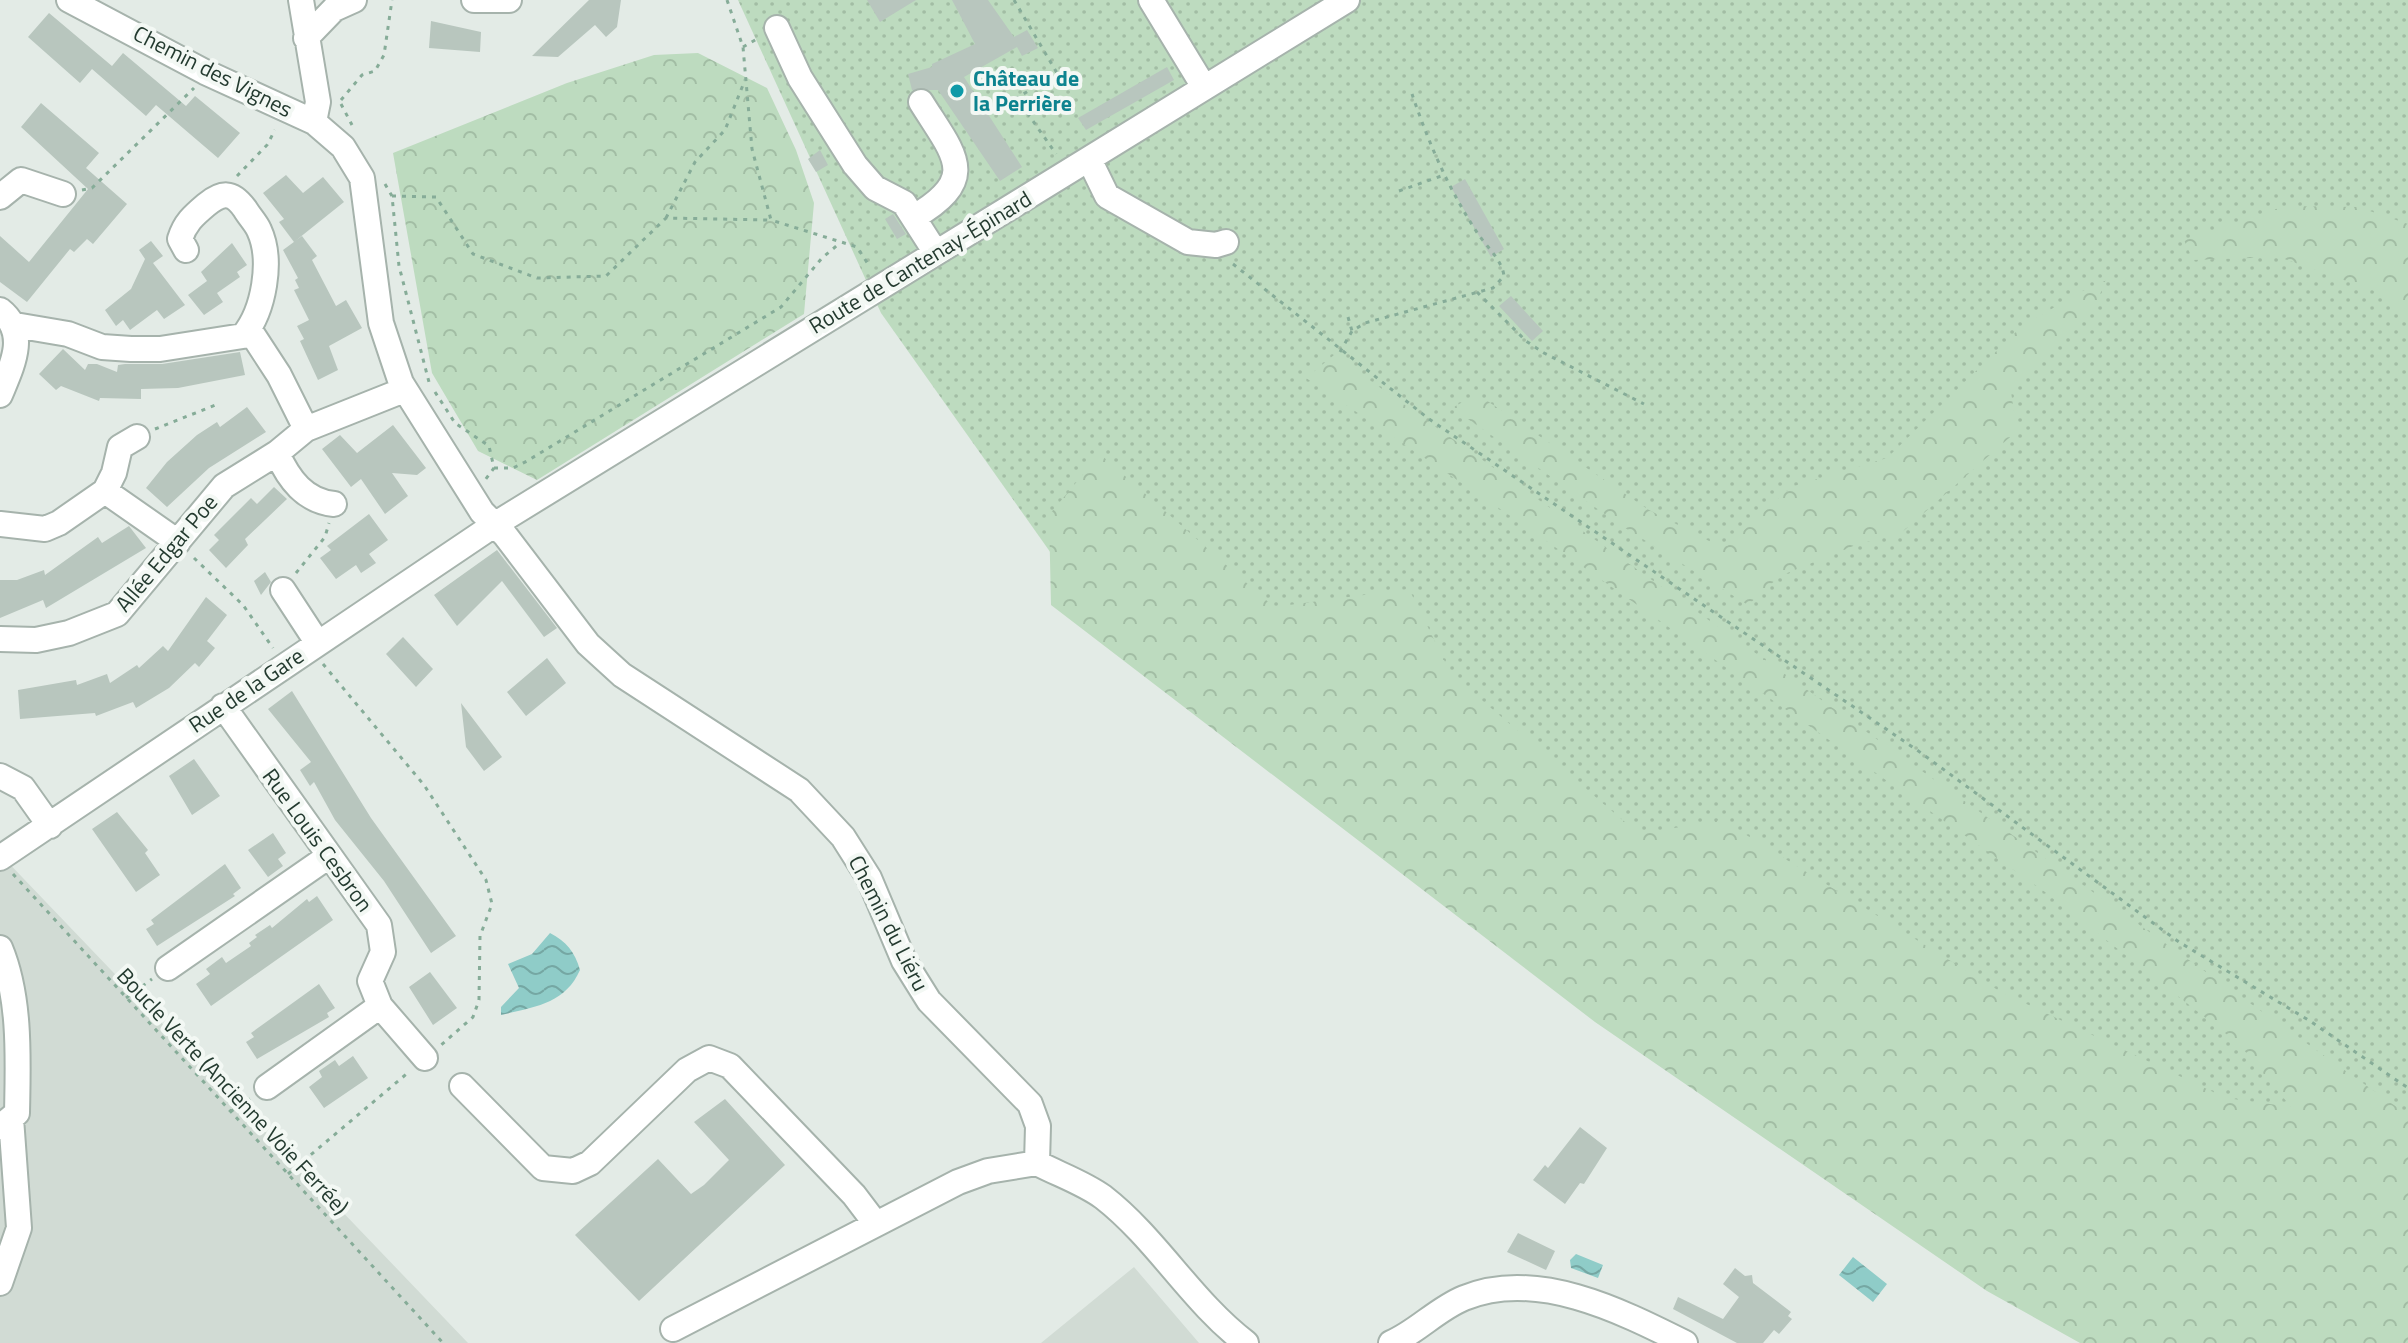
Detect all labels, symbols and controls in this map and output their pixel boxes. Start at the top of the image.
street label: Chemin des Vignes [127,16,299,126]
place label: Château de la Perrière [973,61,1079,120]
marker: Château de la Perrière [948,82,966,100]
street label: Route de Cantenay-Épinard [802,182,1038,342]
street label: Allée Edgar Poe [107,487,225,619]
street label: Rue de la Gare [181,639,311,741]
street label: Rue Louis Cesbron [254,761,382,919]
street label: Chemin du Liéru [840,849,938,997]
street label: Boucle Verte (Ancienne Voie Ferrée) [109,960,357,1222]

